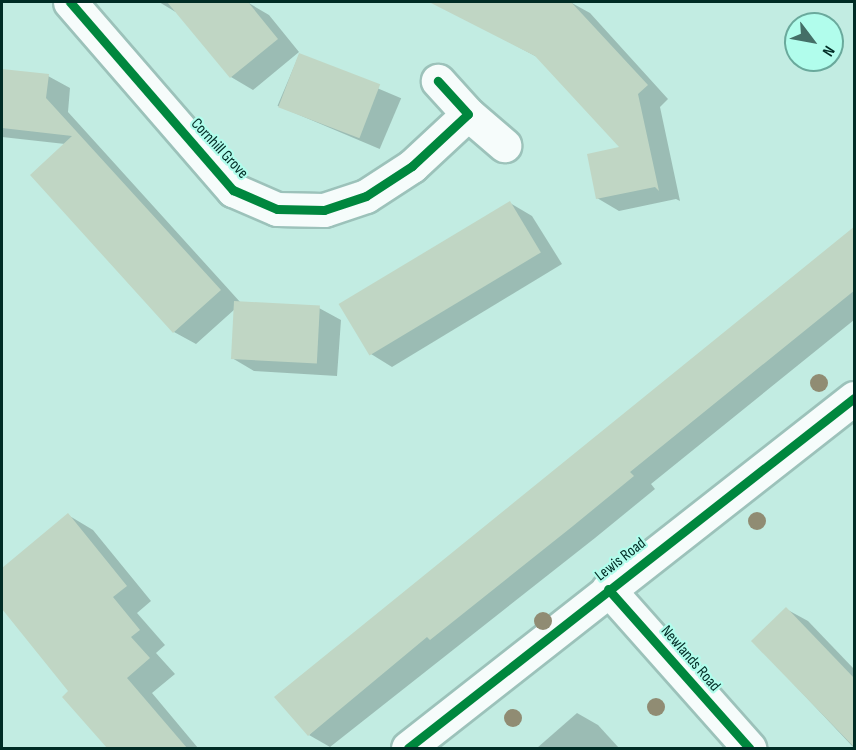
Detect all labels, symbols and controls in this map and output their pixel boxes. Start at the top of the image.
north arrow [784,12,844,72]
text: N [818,42,838,59]
street label: Cornhill Grove [186,115,252,183]
street label: Lewis Road [592,534,650,586]
street label: Newlands Road [656,622,724,696]

